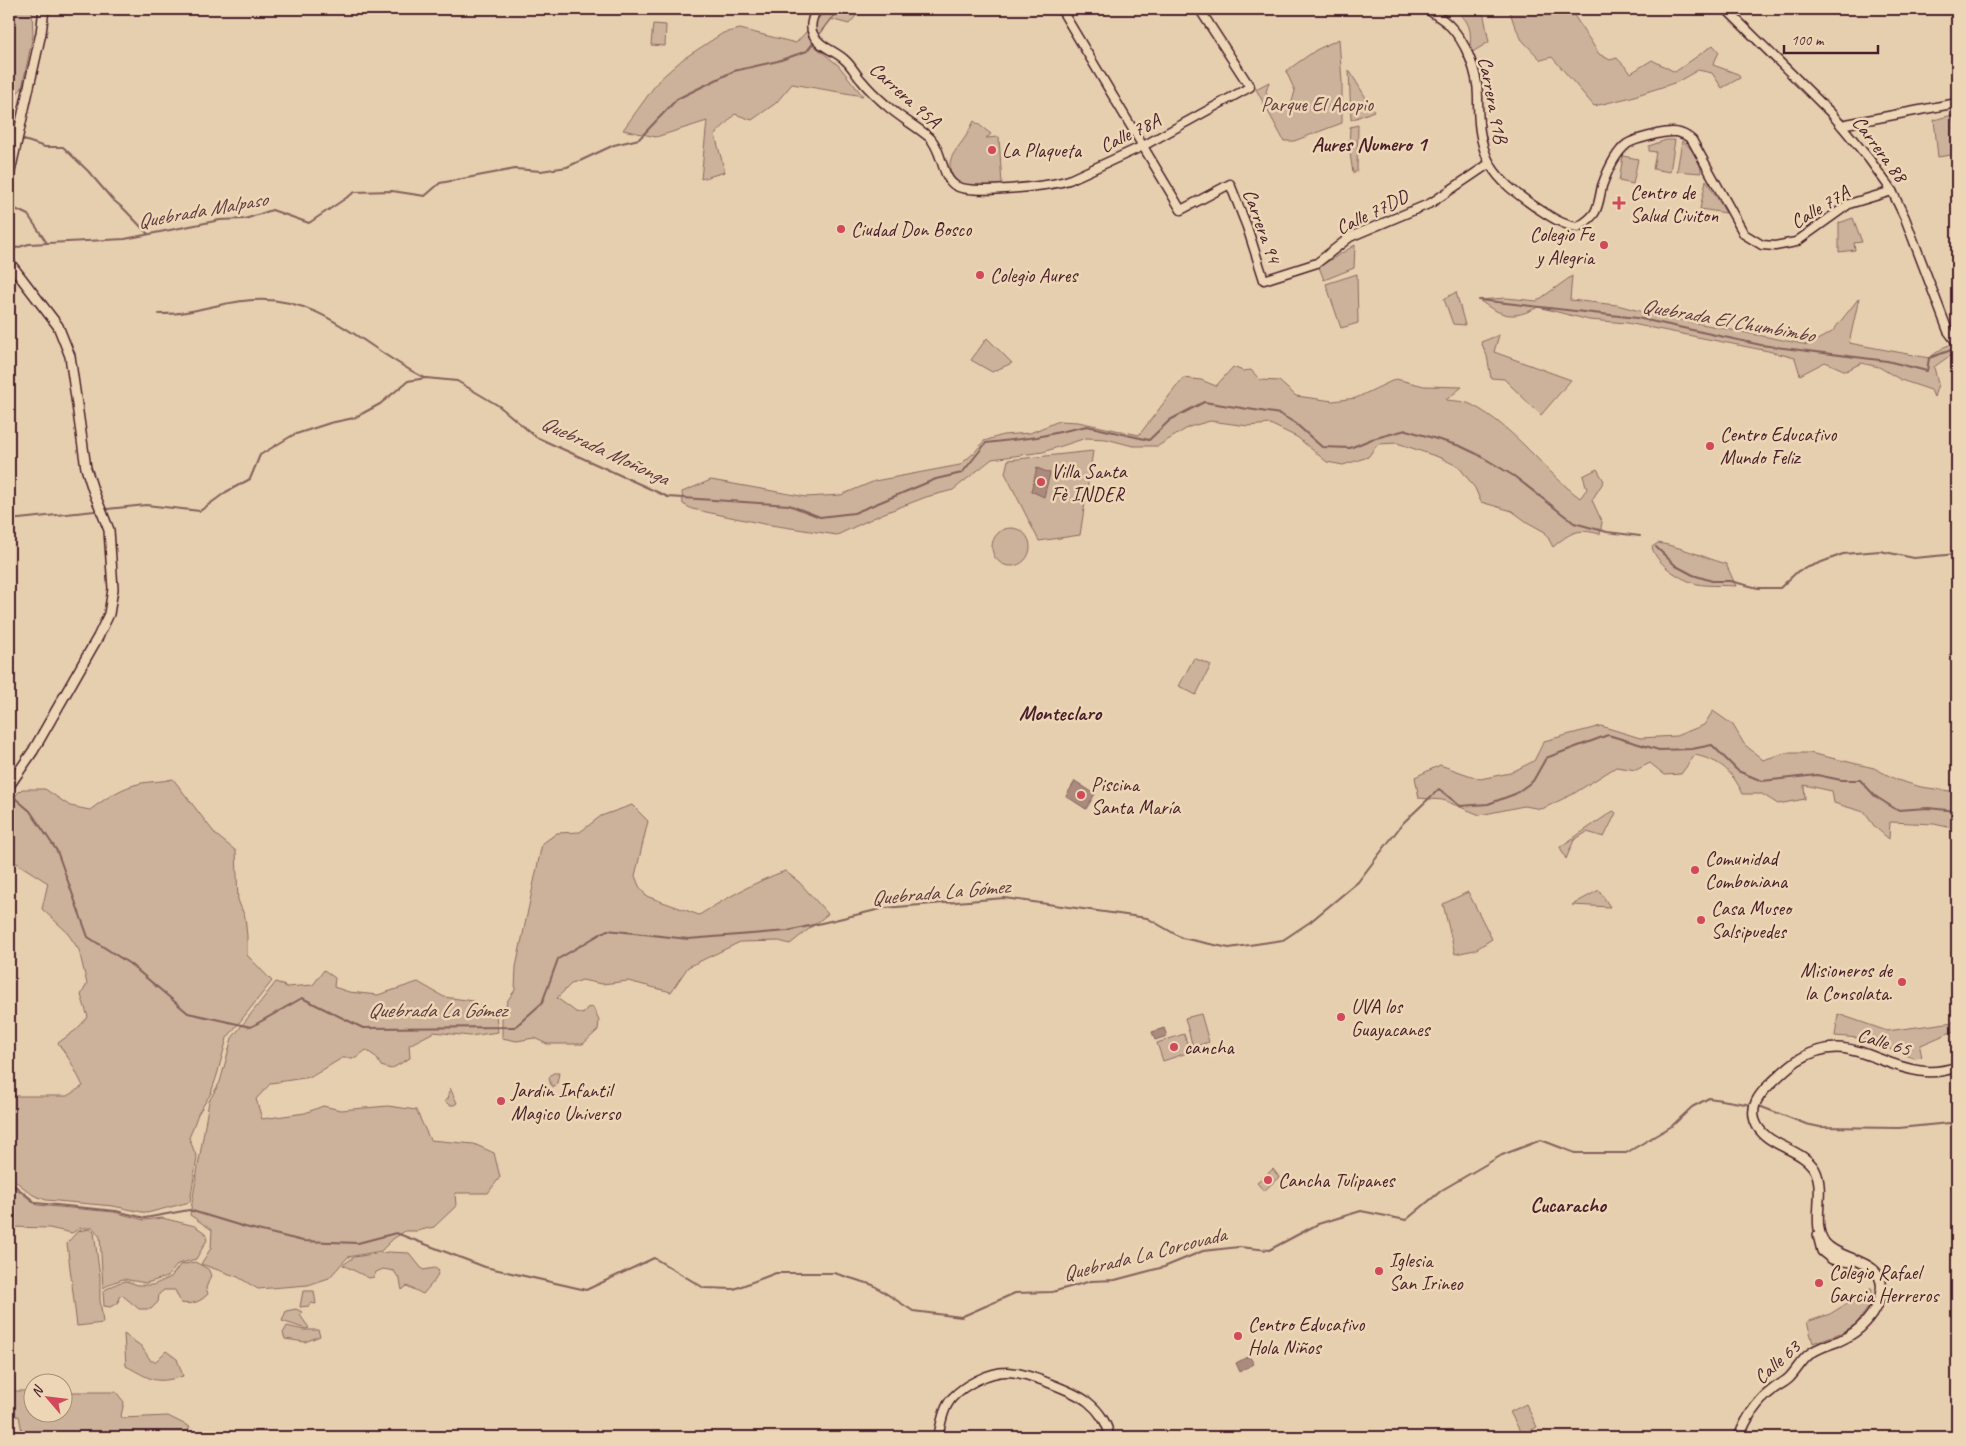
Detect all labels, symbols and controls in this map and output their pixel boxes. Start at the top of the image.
scale bar [1784,22,1877,54]
text: 100 m [1791,31,1825,50]
street label: Carrera 91B [1472,55,1514,147]
street label: Carrera 95A [864,56,947,134]
park label: Parque El Acopio [1261,92,1374,117]
street label: Calle 78A [1096,107,1165,158]
street label: Carrera 88 [1847,111,1914,189]
district label: Aures Numero 1 [1312,131,1429,157]
place label: La Plaqueta [1002,138,1083,163]
marker: La Plaqueta [986,144,998,156]
street label: Calle 77A [1786,179,1855,234]
place label: Centro de Salud Civiton [1630,180,1719,228]
street label: Calle 77DD [1332,183,1414,240]
water label: Quebrada Malpaso [135,185,271,234]
street label: Carrera 94 [1237,185,1288,268]
marker: Centro de Salud Civiton [1612,196,1626,210]
place label: Ciudad Don Bosco [851,217,972,242]
place label: Colegio Fe y Alegria [1530,222,1596,270]
marker: Ciudad Don Bosco [835,223,847,235]
marker: Colegio Fe y Alegria [1598,239,1610,251]
place label: Colegio Aures [990,263,1079,288]
marker: Colegio Aures [974,269,986,281]
water label: Quebrada El Chumbimbo [1640,292,1819,348]
water label: Quebrada Moñonga [537,409,675,492]
place label: Centro Educativo Mundo Feliz [1720,422,1837,470]
marker: Centro Educativo Mundo Feliz [1704,440,1716,452]
place label: Villa Santa Fè INDER [1051,459,1128,507]
marker: Villa Santa Fè INDER [1035,476,1047,488]
district label: Monteclaro [1019,700,1103,726]
place label: Piscina Santa María [1091,772,1181,820]
marker: Piscina Santa María [1075,789,1087,801]
place label: Comunidad Comboniana [1705,846,1789,894]
marker: Comunidad Comboniana [1689,864,1701,876]
water label: Quebrada La Gómez [870,873,1013,911]
place label: Casa Museo Salsipuedes [1711,896,1793,944]
marker: Casa Museo Salsipuedes [1695,914,1707,926]
place label: Misioneros de la Consolata. [1800,958,1893,1006]
marker: Misioneros de la Consolata. [1896,976,1908,988]
place label: UVA los Guayacanes [1351,994,1431,1042]
water label: Quebrada La Gómez [368,997,510,1023]
marker: UVA los Guayacanes [1335,1011,1347,1023]
street label: Calle 65 [1854,1022,1915,1062]
place label: cancha [1184,1035,1236,1060]
marker: cancha [1168,1041,1180,1053]
place label: Jardin Infantil Magico Universo [510,1078,622,1126]
marker: Jardin Infantil Magico Universo [495,1095,507,1107]
place label: Cancha Tulipanes [1278,1168,1396,1193]
marker: Cancha Tulipanes [1262,1174,1274,1186]
district label: Cucaracho [1530,1192,1607,1218]
water label: Quebrada La Corcovada [1060,1221,1231,1287]
place label: Iglesia San Irineo [1389,1248,1464,1296]
place label: Colegio Rafael Garcia Herreros [1829,1260,1940,1308]
marker: Iglesia San Irineo [1373,1265,1385,1277]
marker: Colegio Rafael Garcia Herreros [1813,1277,1825,1289]
place label: Centro Educativo Hola Niños [1248,1312,1365,1360]
marker: Centro Educativo Hola Niños [1232,1330,1244,1342]
street label: Calle 63 [1748,1333,1807,1389]
north arrow [22,1374,72,1424]
text: N [27,1382,48,1400]

